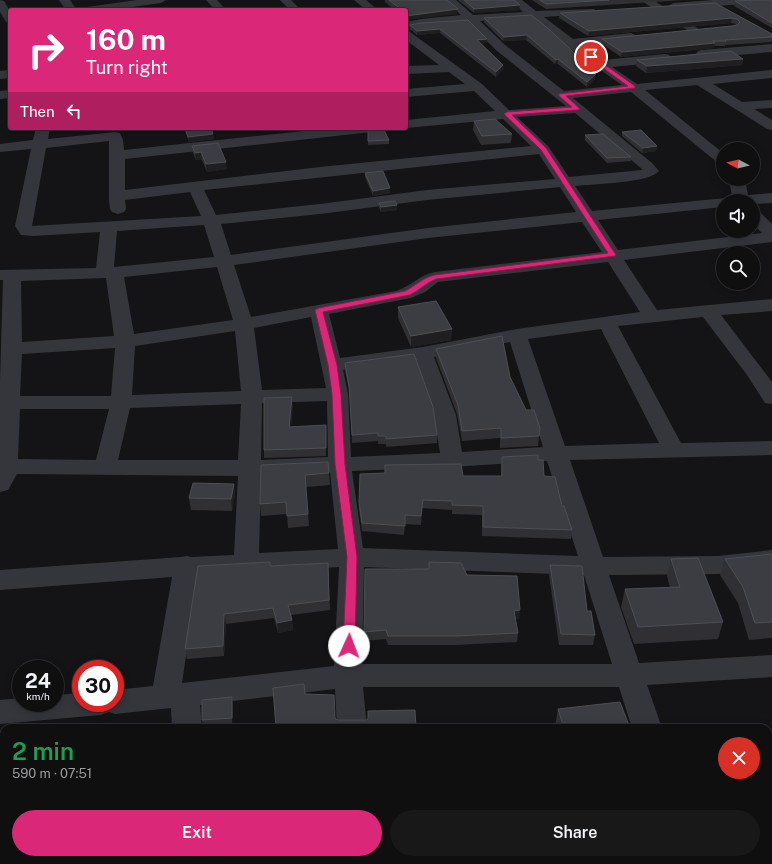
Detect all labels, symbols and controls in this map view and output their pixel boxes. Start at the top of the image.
text: 160 m [86,23,166,56]
icon: right [20,24,72,76]
pin [574,40,608,74]
icon: arrive [580,46,602,68]
text: Turn right [86,57,168,78]
icon: left [63,100,85,122]
text: Then [20,103,55,120]
north arrow [716,142,760,186]
map controls [716,142,760,290]
button: sound [716,194,760,238]
button: search [716,246,760,290]
position arrow [328,625,370,667]
speed limit sign: 30 [72,660,124,712]
text: 24 [25,669,51,693]
text: km/h [26,690,50,702]
text: 2 min [12,737,74,765]
button: close [718,737,760,779]
text: 590 m · 07:51 [12,766,92,781]
button: Exit [12,810,382,856]
button: Share [390,810,760,856]

